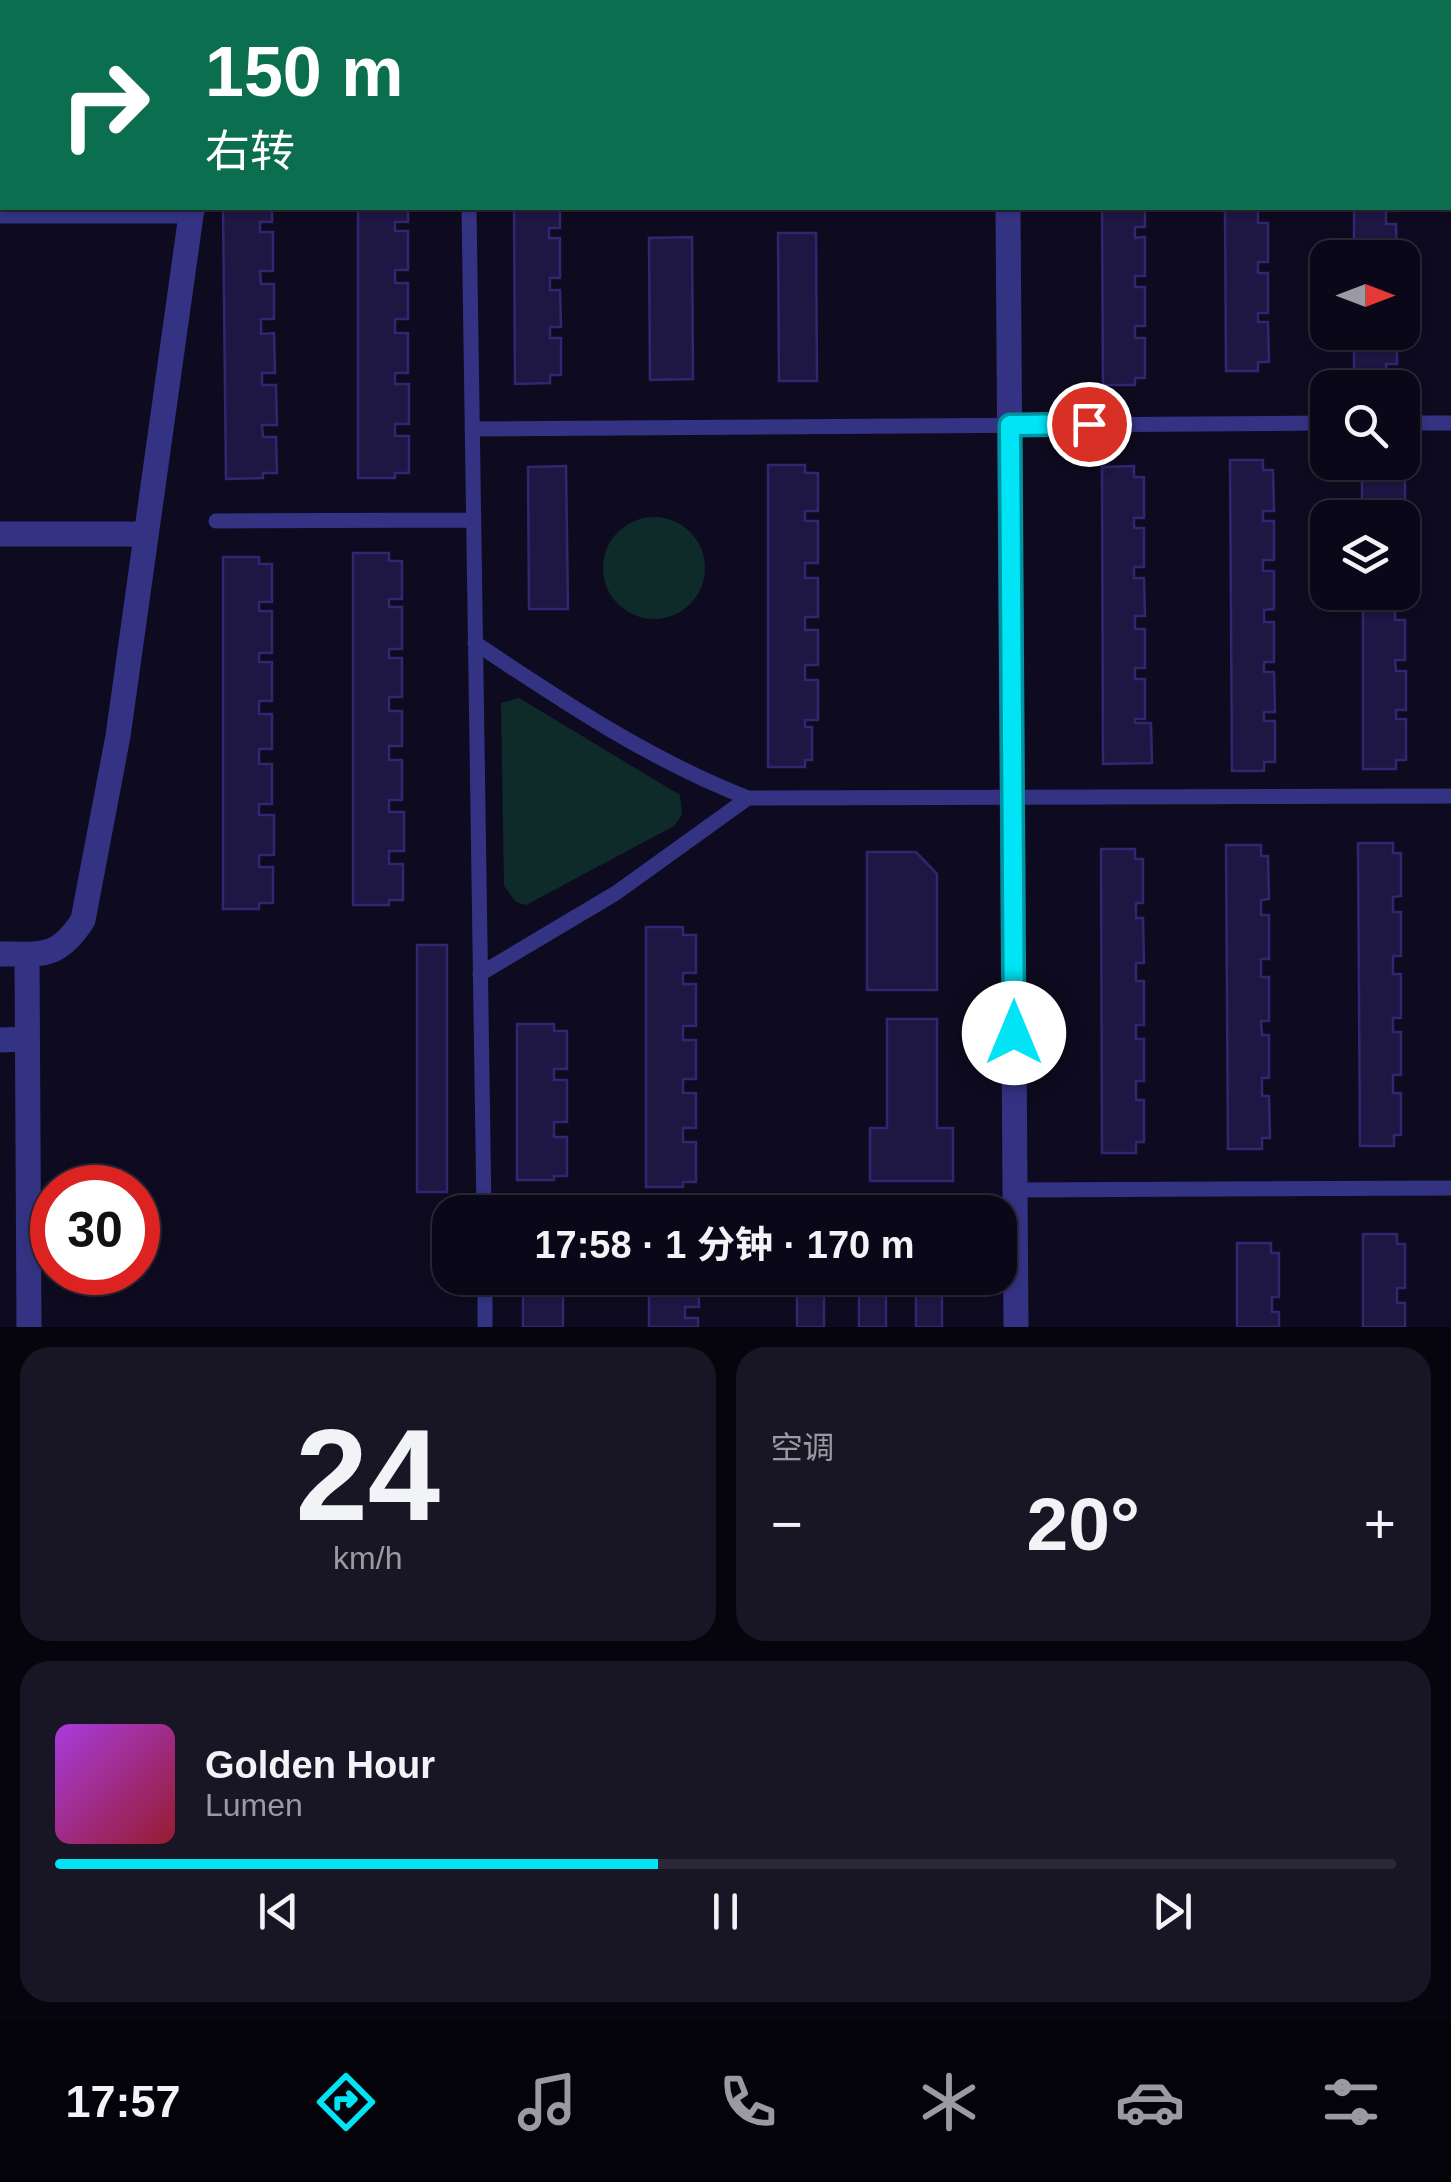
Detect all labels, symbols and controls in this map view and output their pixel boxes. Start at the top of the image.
text: 150 m [205,33,403,111]
icon: right [40,40,170,170]
text: 右转 [205,126,295,177]
north arrow [1310,240,1420,350]
map controls [1310,240,1420,610]
button: search [1310,370,1420,480]
pin [1047,382,1132,467]
icon: arrive [1062,397,1117,452]
button: layers [1310,500,1420,610]
position arrow [962,981,1066,1085]
speed limit sign: 30 [30,1165,160,1295]
text: 17:58 · 1 分钟 · 170 m [534,1224,915,1266]
text: 24 [295,1402,440,1548]
text: 空调 [771,1430,835,1466]
text: 20° [1027,1482,1140,1566]
text: − [771,1493,803,1555]
text: + [1364,1493,1396,1555]
text: km/h [333,1540,402,1576]
text: Golden Hour [205,1744,435,1786]
text: Lumen [205,1787,303,1823]
icon: previous [251,1884,306,1939]
icon: pause [698,1884,753,1939]
icon: next [1145,1884,1200,1939]
icon: directions [311,2067,381,2137]
icon: music [512,2067,582,2137]
icon: phone [713,2067,783,2137]
icon: climate [914,2067,984,2137]
icon: car [1115,2067,1185,2137]
icon: filters [1316,2067,1386,2137]
text: 17:57 [65,2076,181,2127]

